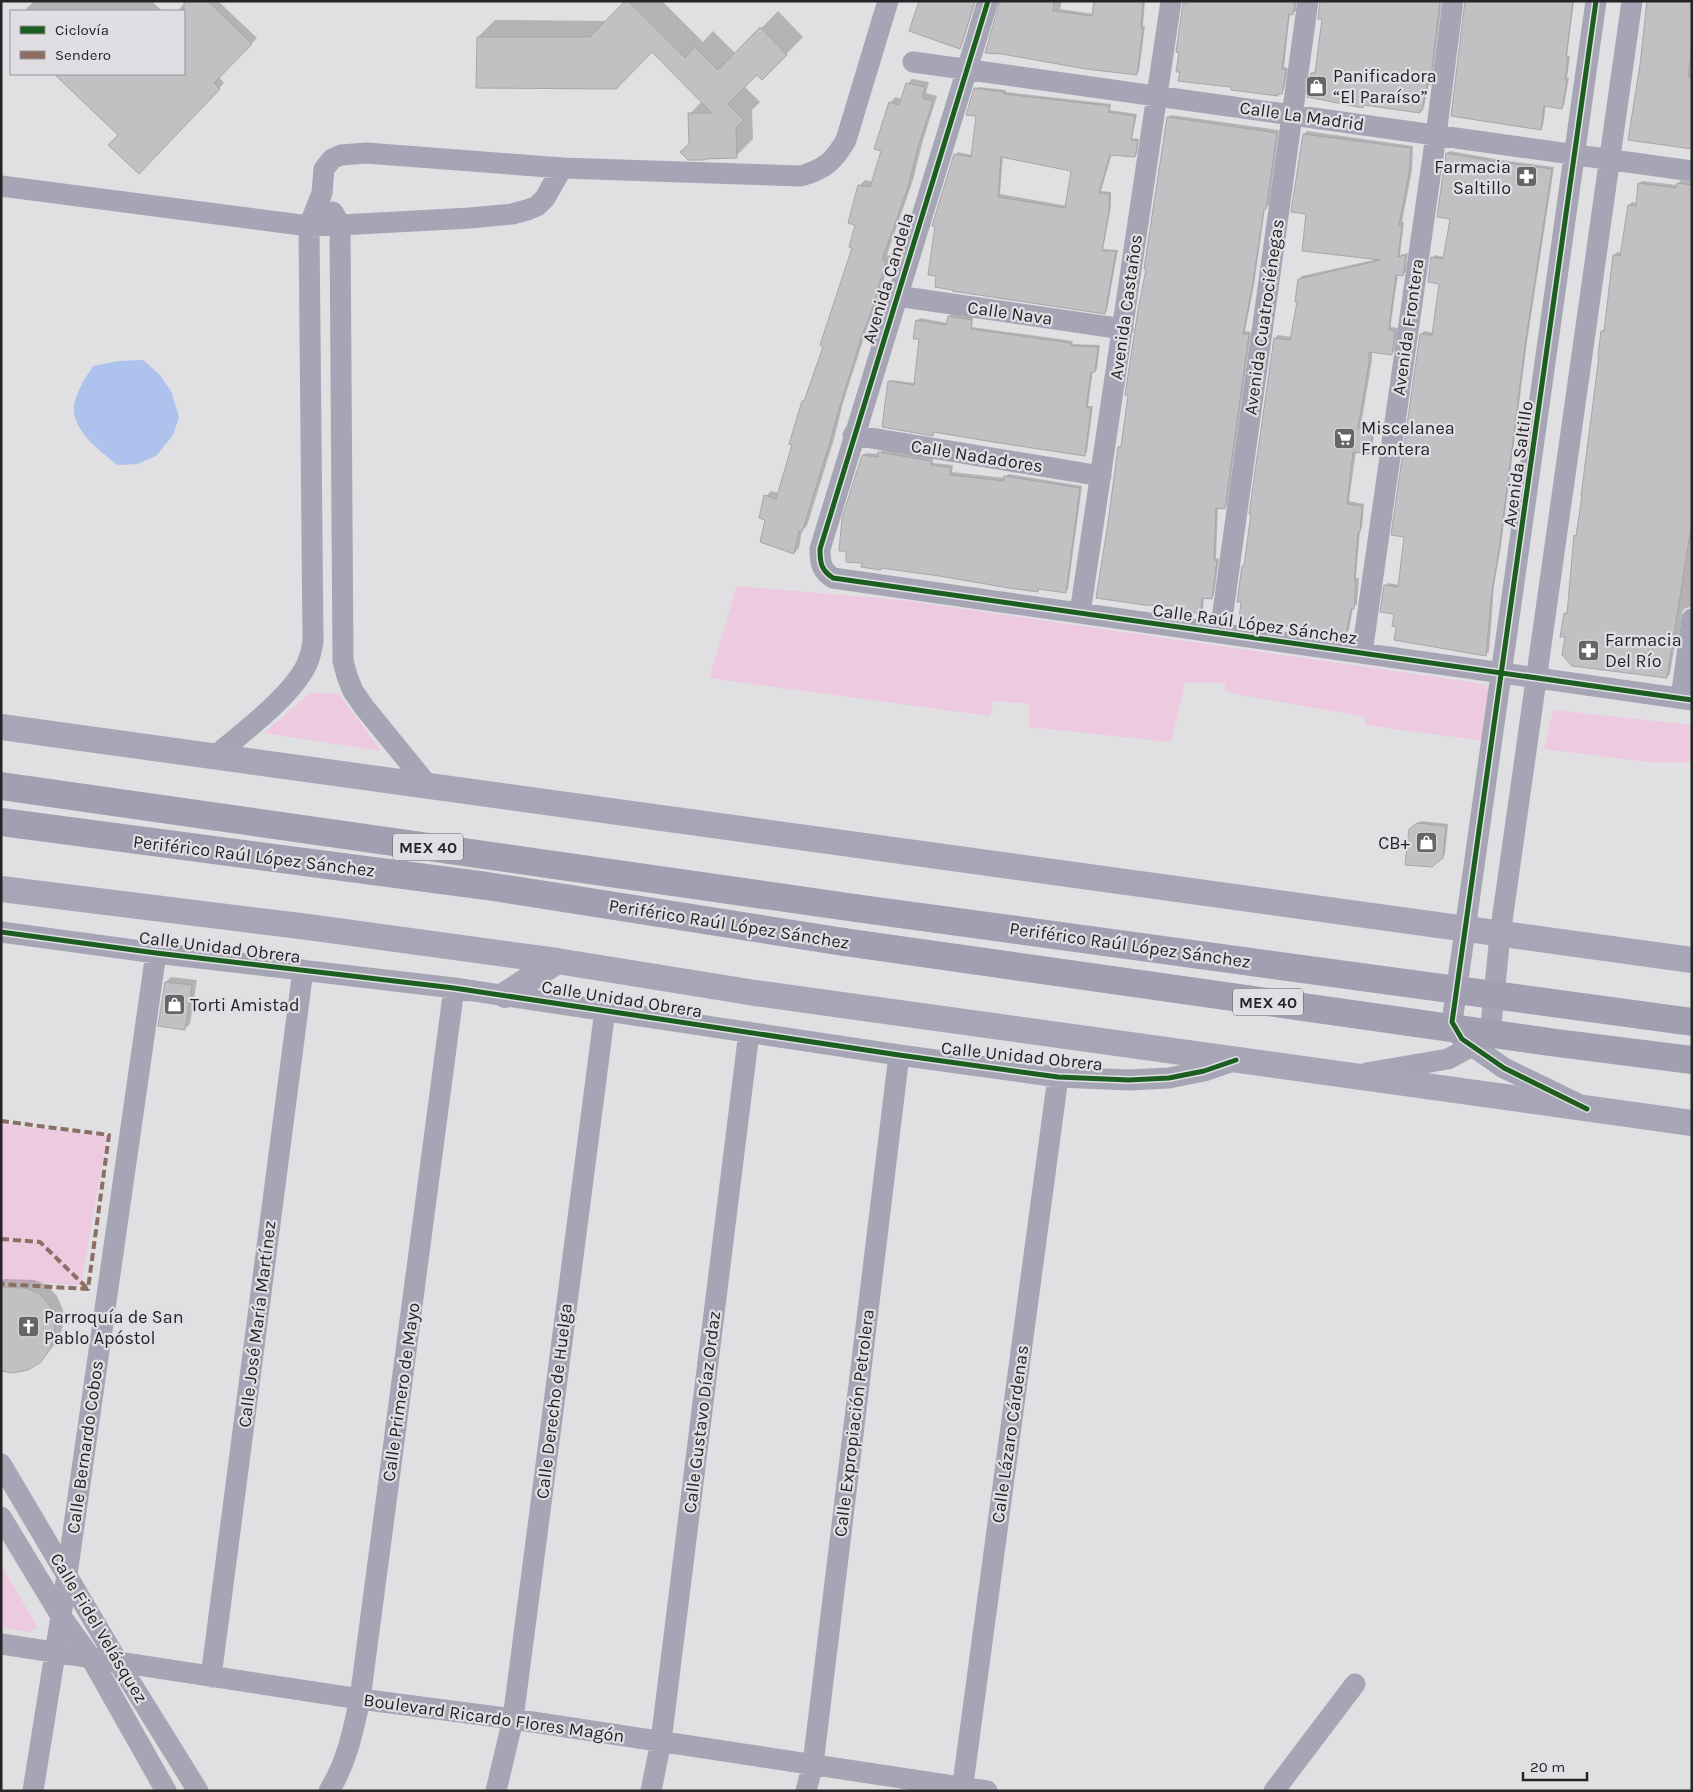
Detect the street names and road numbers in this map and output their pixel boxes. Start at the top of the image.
street label: Calle La Madrid [1238,96,1366,136]
street label: Avenida Candela [858,210,918,346]
street label: Avenida Cuatrociénegas [1239,218,1289,416]
street label: Avenida Castaños [1105,233,1147,381]
street label: Avenida Frontera [1387,257,1429,397]
street label: Calle Nava [966,296,1054,330]
street label: Avenida Saltillo [1498,399,1538,529]
street label: Calle Nadadores [910,435,1044,477]
street label: Calle Raúl López Sánchez [1151,599,1359,649]
street label: Periférico Raúl López Sánchez [132,830,376,882]
road number: MEX 40 [393,834,463,860]
street label: Periférico Raúl López Sánchez [607,894,851,954]
street label: Periférico Raúl López Sánchez [1008,917,1252,973]
street label: Calle Unidad Obrera [138,926,302,968]
street label: Calle Unidad Obrera [540,975,704,1023]
road number: MEX 40 [1233,989,1303,1016]
street label: Calle Unidad Obrera [940,1037,1104,1075]
street label: Calle José María Martínez [233,1219,281,1429]
street label: Calle Primero de Mayo [378,1301,424,1483]
street label: Calle Derecho de Huelga [531,1302,577,1500]
street label: Calle Expropiación Petrolera [829,1308,879,1538]
street label: Calle Gustavo Díaz Ordaz [679,1310,725,1514]
street label: Calle Lázaro Cárdenas [987,1344,1033,1524]
street label: Calle Bernardo Cobos [62,1359,108,1535]
street label: Calle Fidel Velásquez [46,1549,152,1707]
street label: Boulevard Ricardo Flores Magón [362,1689,626,1747]

